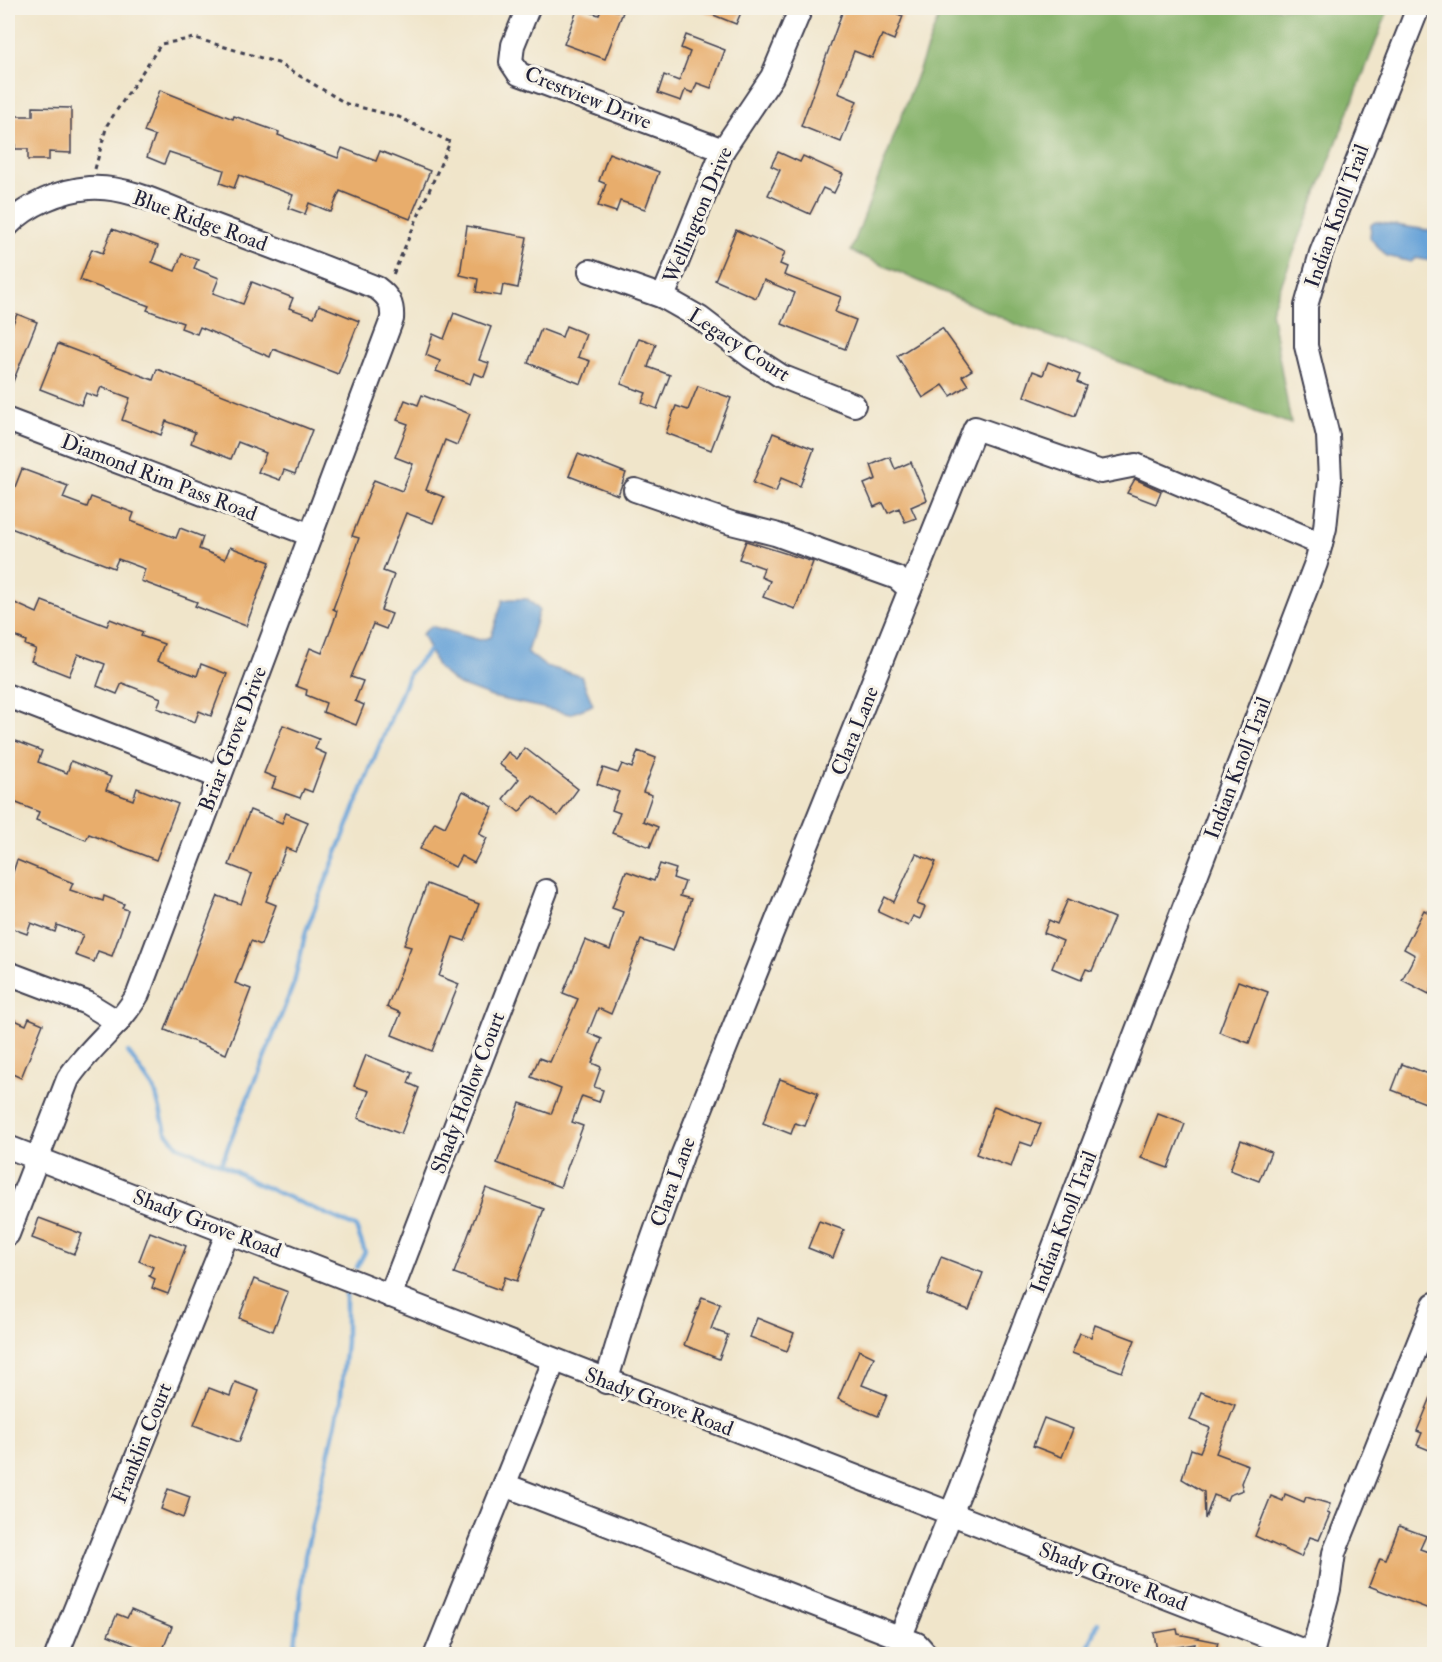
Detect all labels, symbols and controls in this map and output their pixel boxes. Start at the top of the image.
street label: Crestview Drive [521,60,656,136]
street label: Indian Knoll Trail [1299,140,1376,291]
street label: Wellington Drive [657,142,739,288]
street label: Blue Ridge Road [129,184,272,258]
street label: Legacy Court [683,302,795,388]
street label: Diamond Rim Pass Road [57,428,261,528]
street label: Briar Grove Drive [193,662,273,815]
street label: Clara Lane [825,682,885,780]
street label: Indian Knoll Trail [1198,692,1278,843]
street label: Shady Hollow Court [425,1008,511,1178]
street label: Clara Lane [644,1133,702,1231]
street label: Indian Knoll Trail [1024,1146,1104,1297]
street label: Shady Grove Road [129,1183,286,1265]
street label: Shady Grove Road [581,1361,738,1443]
street label: Franklin Court [106,1379,178,1507]
street label: Shady Grove Road [1035,1536,1192,1618]

